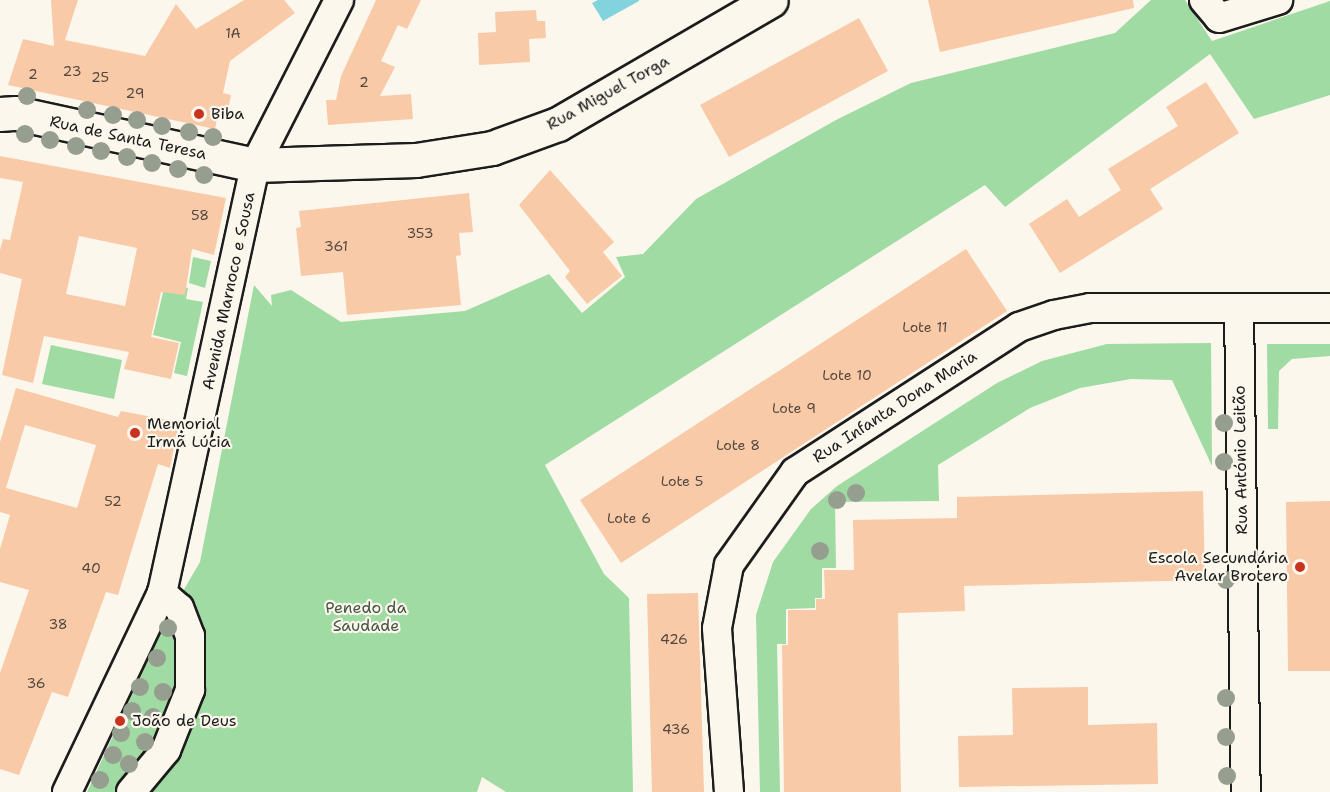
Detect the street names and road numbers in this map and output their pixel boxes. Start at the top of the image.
street label: Rua Miguel Torga [543,51,673,135]
street label: Rua de Santa Teresa [48,112,208,164]
street label: Avenida Marnoco e Sousa [199,190,259,392]
street label: Rua Infanta Dona Maria [810,347,980,467]
street label: Rua António Leitão [1230,385,1252,535]

